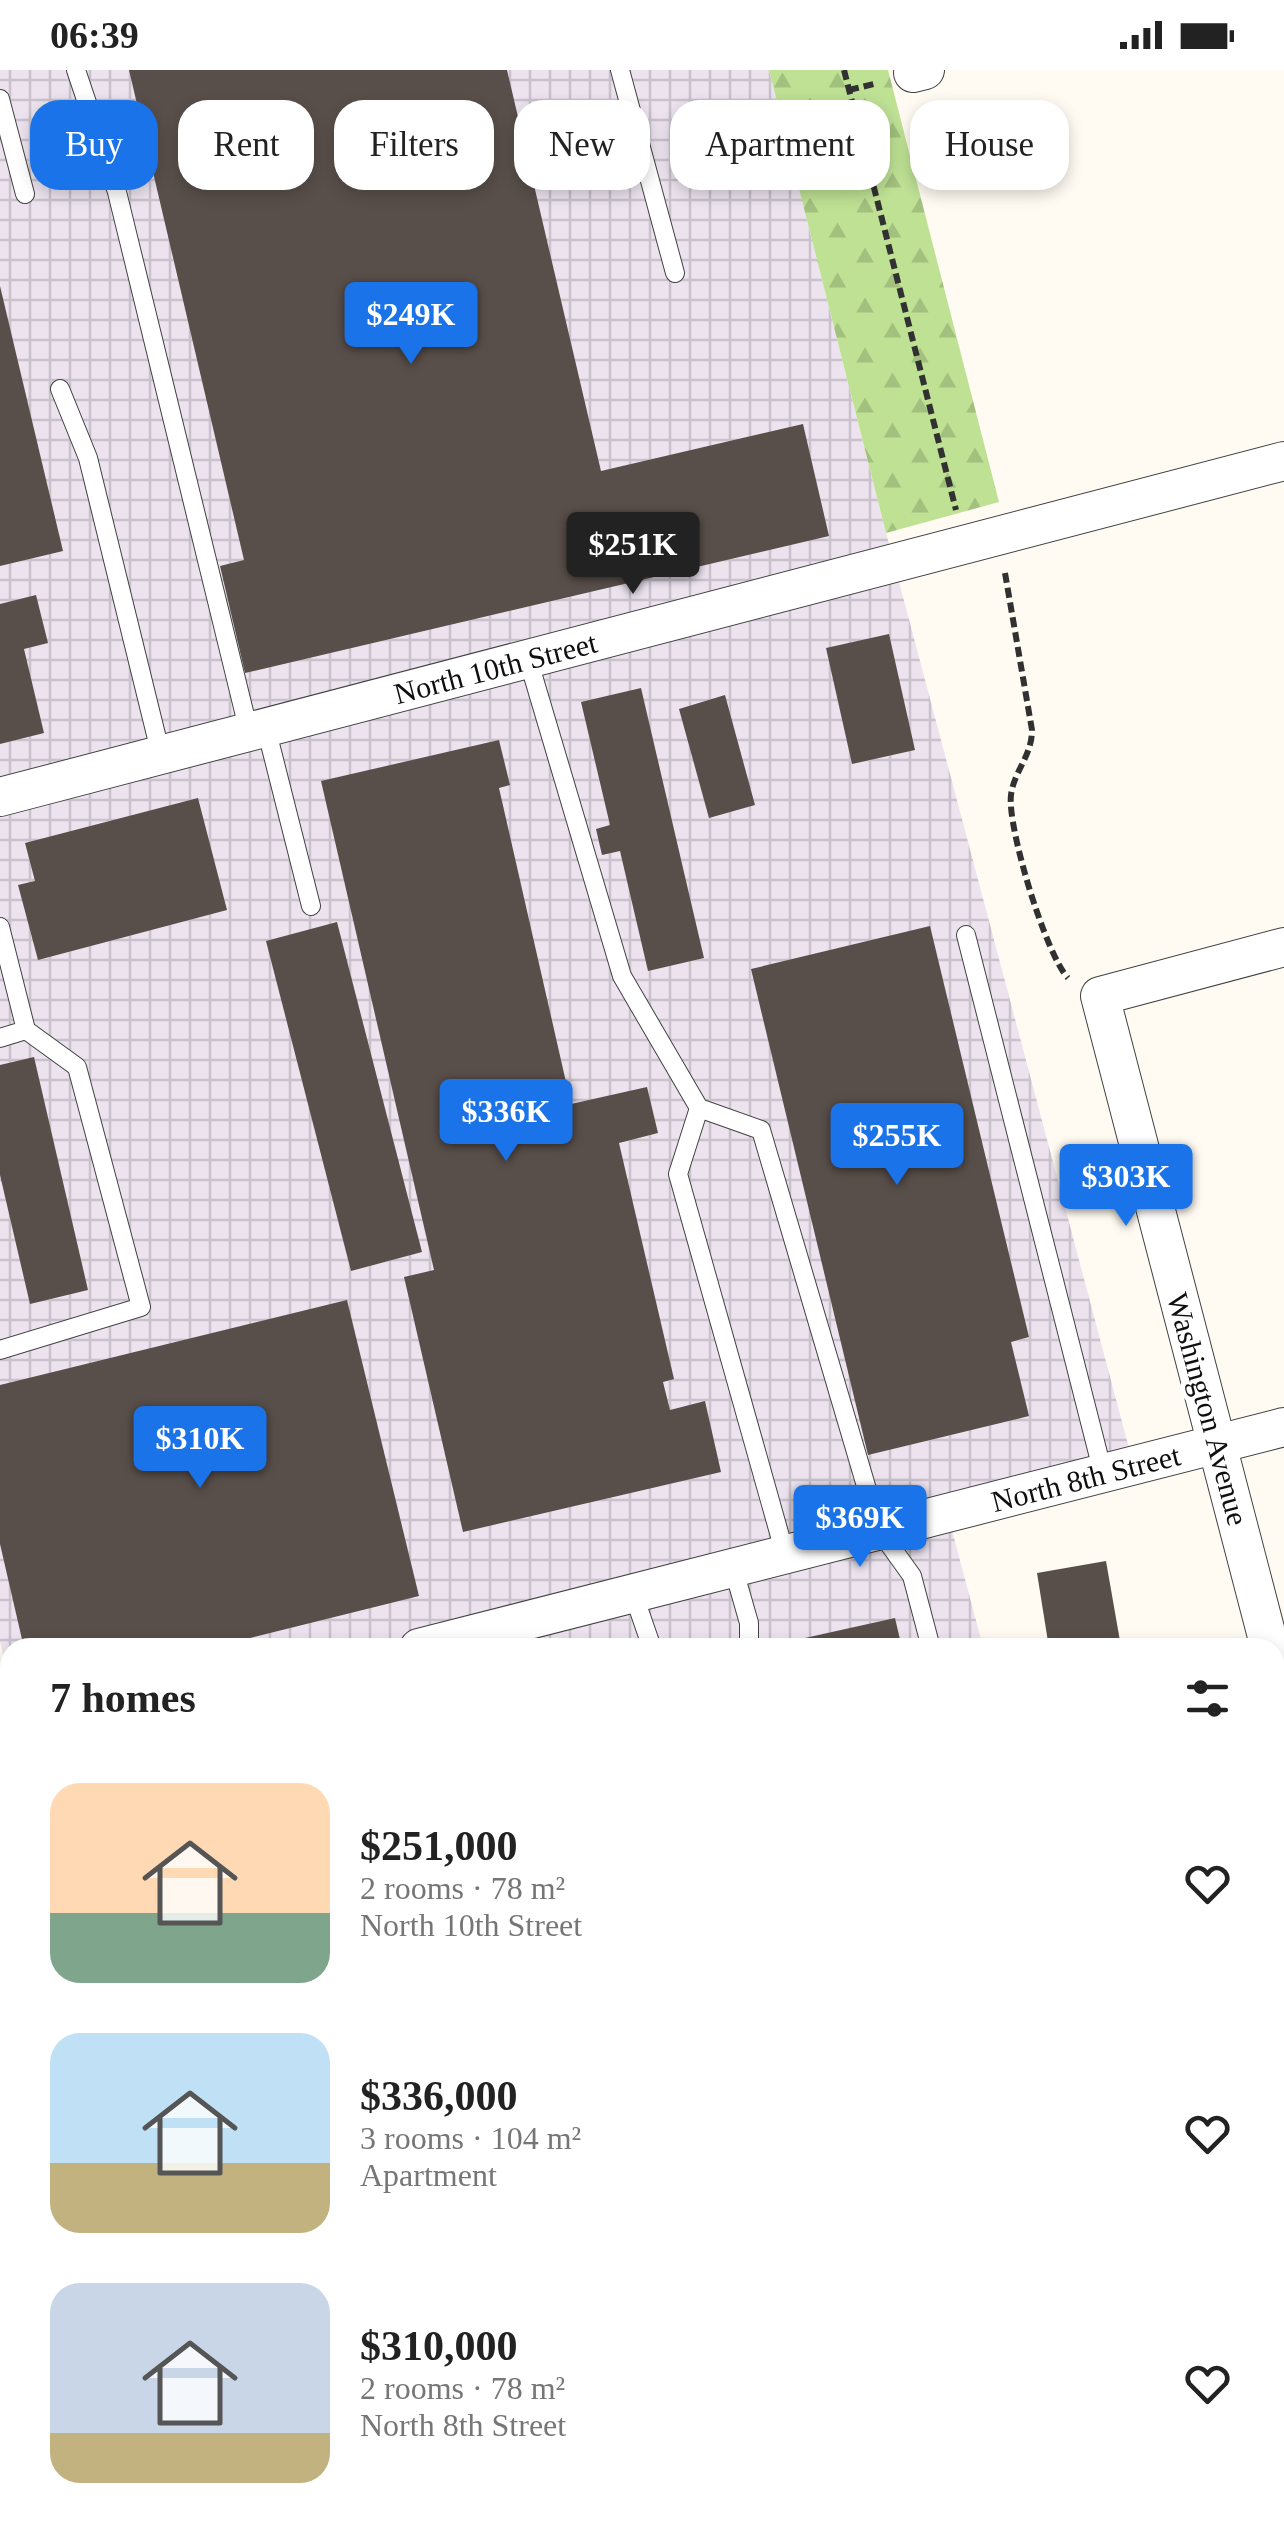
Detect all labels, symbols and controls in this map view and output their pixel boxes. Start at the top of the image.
text: 06:39 [50,14,139,56]
chip: Buy [30,100,158,190]
chip: Rent [178,100,314,190]
chip: Filters [334,100,494,190]
chip: New [514,100,650,190]
chip: Apartment [670,100,890,190]
chip: House [910,100,1069,190]
pin: $249K [341,282,481,367]
text: $249K [367,296,455,332]
pin: $251K [563,512,703,597]
text: $251K [589,526,677,562]
street label: North 10th Street [390,625,601,710]
pin: $336K [436,1079,576,1164]
text: $336K [462,1093,550,1129]
pin: $255K [827,1103,967,1188]
text: $255K [853,1117,941,1153]
pin: $303K [1056,1144,1196,1229]
text: $303K [1082,1158,1170,1194]
street label: Washington Avenue [1161,1289,1255,1529]
pin: $310K [130,1406,270,1491]
text: $310K [156,1420,244,1456]
street label: North 8th Street [988,1438,1184,1518]
pin: $369K [790,1485,930,1570]
text: $369K [816,1499,904,1535]
icon: filters [1180,1671,1235,1726]
text: 7 homes [50,1675,196,1721]
icon: home [130,1823,250,1943]
text: $251,000 [360,1823,518,1869]
icon: heart [1180,1856,1235,1911]
text: 2 rooms · 78 m² [360,1870,565,1906]
text: North 10th Street [360,1907,582,1943]
icon: home [130,2073,250,2193]
text: $336,000 [360,2073,518,2119]
icon: heart [1180,2106,1235,2161]
text: 3 rooms · 104 m² [360,2120,581,2156]
text: Apartment [360,2157,497,2193]
icon: home [130,2323,250,2443]
text: $310,000 [360,2323,518,2369]
icon: heart [1180,2356,1235,2411]
text: 2 rooms · 78 m² [360,2370,565,2406]
text: North 8th Street [360,2407,566,2443]

